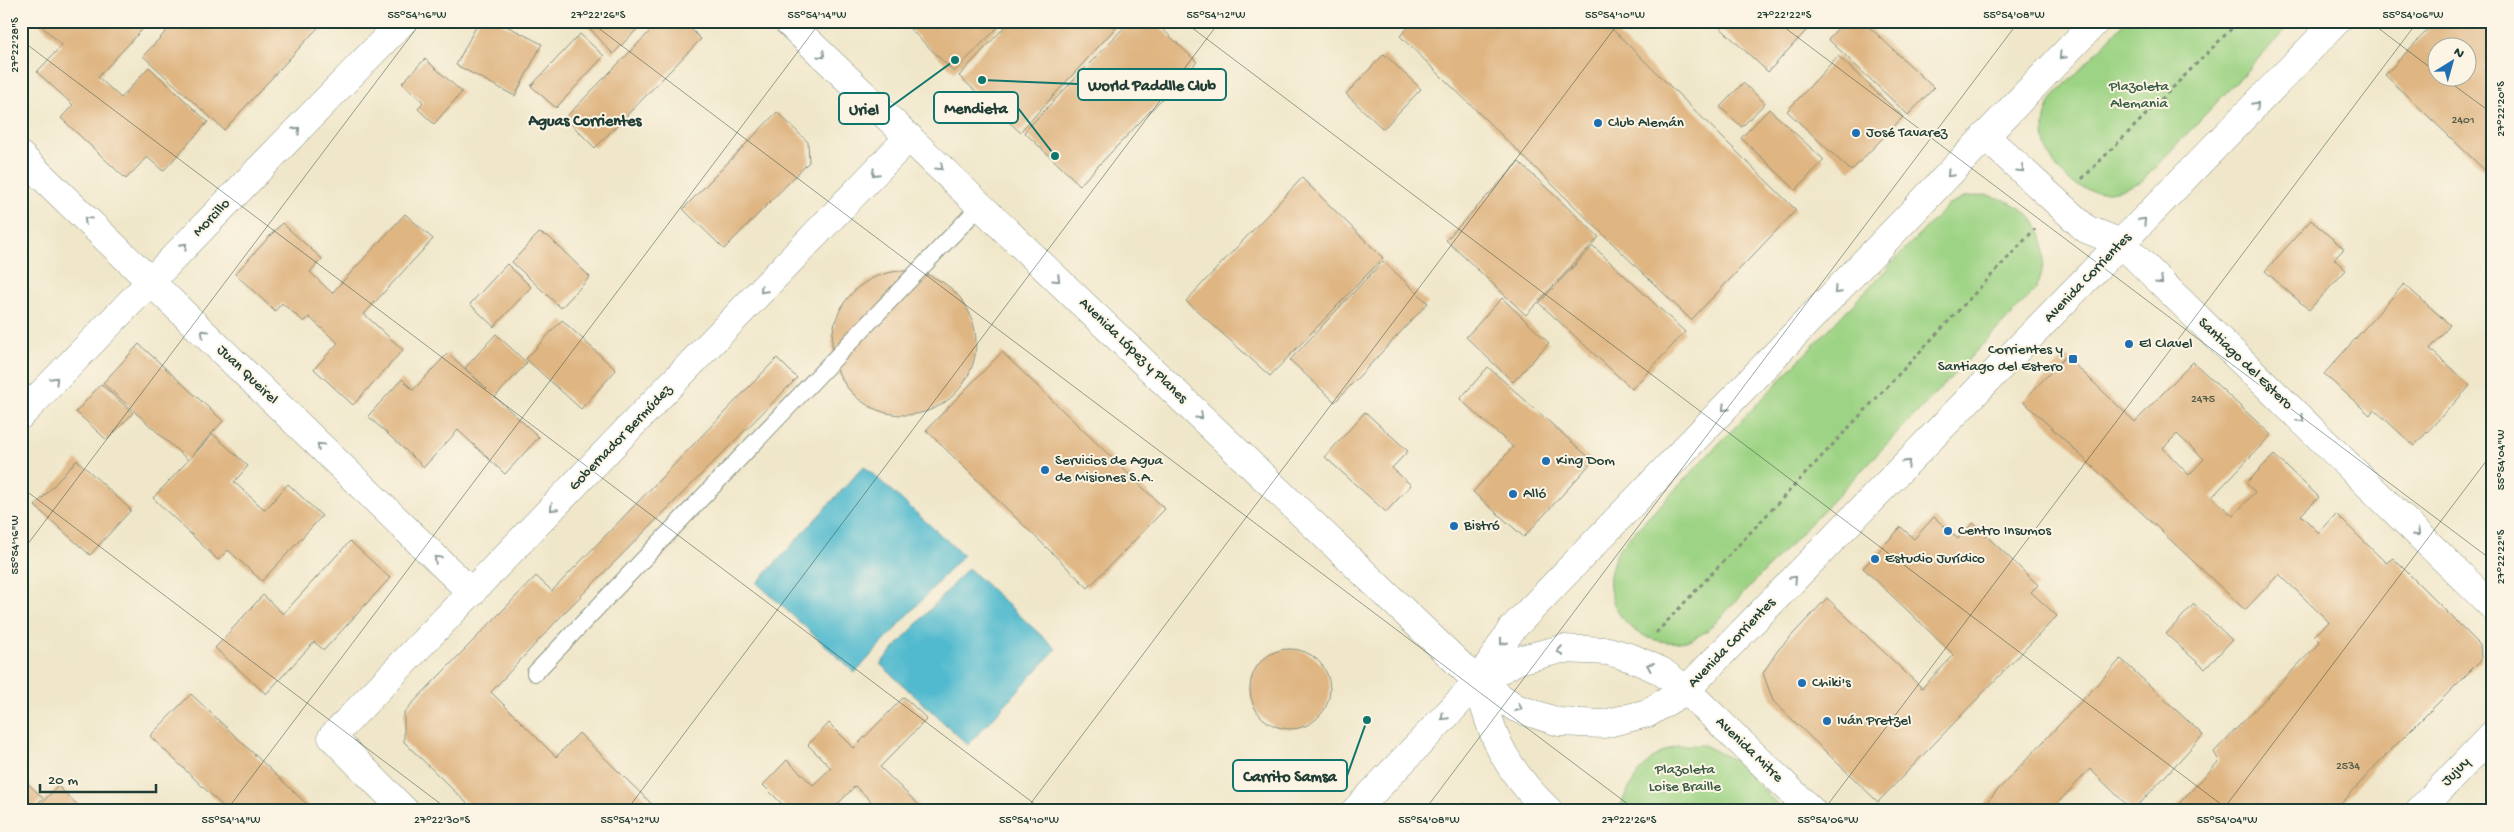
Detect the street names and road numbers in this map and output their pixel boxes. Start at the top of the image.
street label: Morcillo [189,195,235,241]
street label: Avenida Corrientes [2040,229,2136,327]
street label: Avenida López y Planes [1075,294,1191,408]
street label: Santiago del Estero [2194,314,2296,414]
street label: Juan Queirel [213,341,281,409]
street label: Gobernador Bermúdez [566,381,677,495]
street label: Avenida Corrientes [1684,594,1780,692]
street label: Avenida Mitre [1711,713,1787,787]
street label: Jujuy [2438,753,2475,790]

